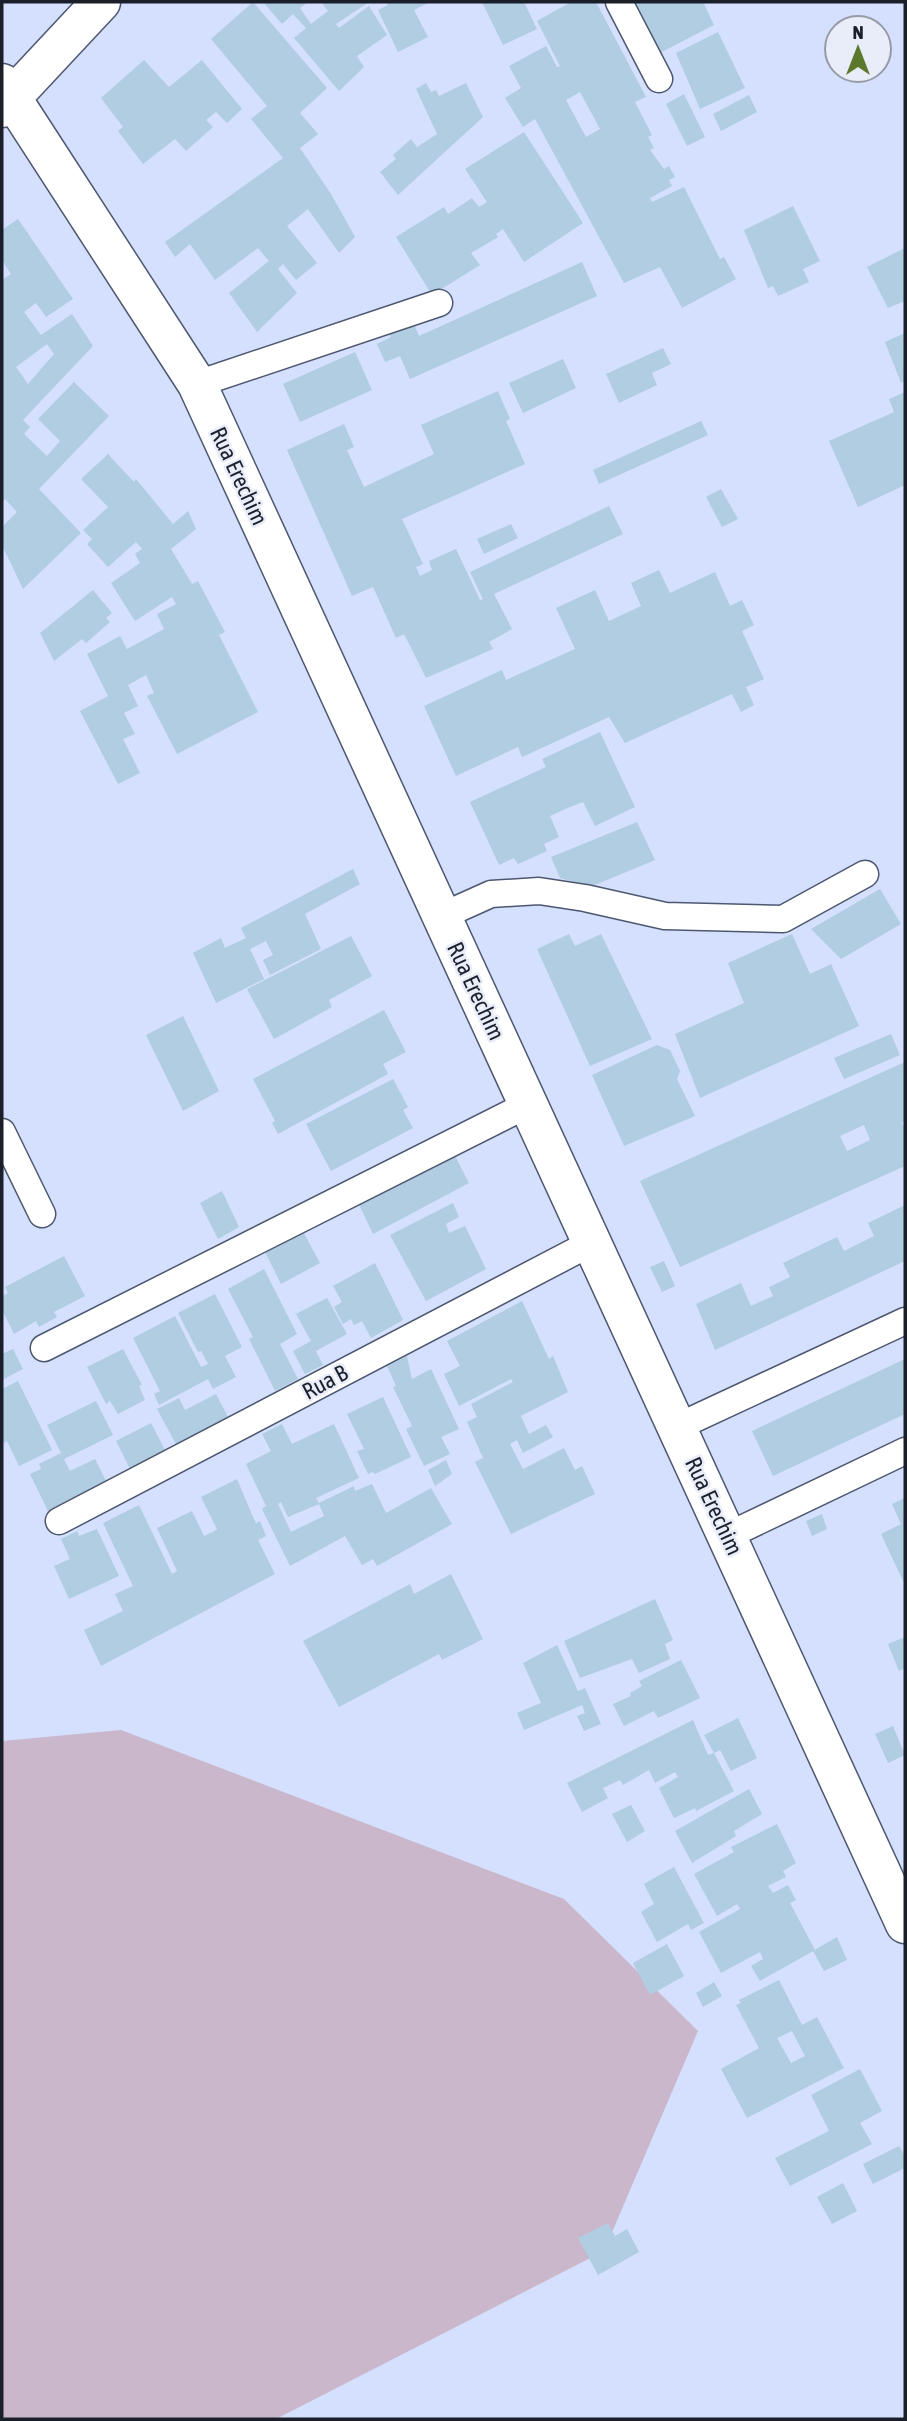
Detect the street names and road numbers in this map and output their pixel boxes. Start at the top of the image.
street label: Rua Erechim [205,423,273,529]
street label: Rua Erechim [442,938,510,1044]
street label: Rua B [298,1359,352,1405]
street label: Rua Erechim [680,1453,748,1559]

